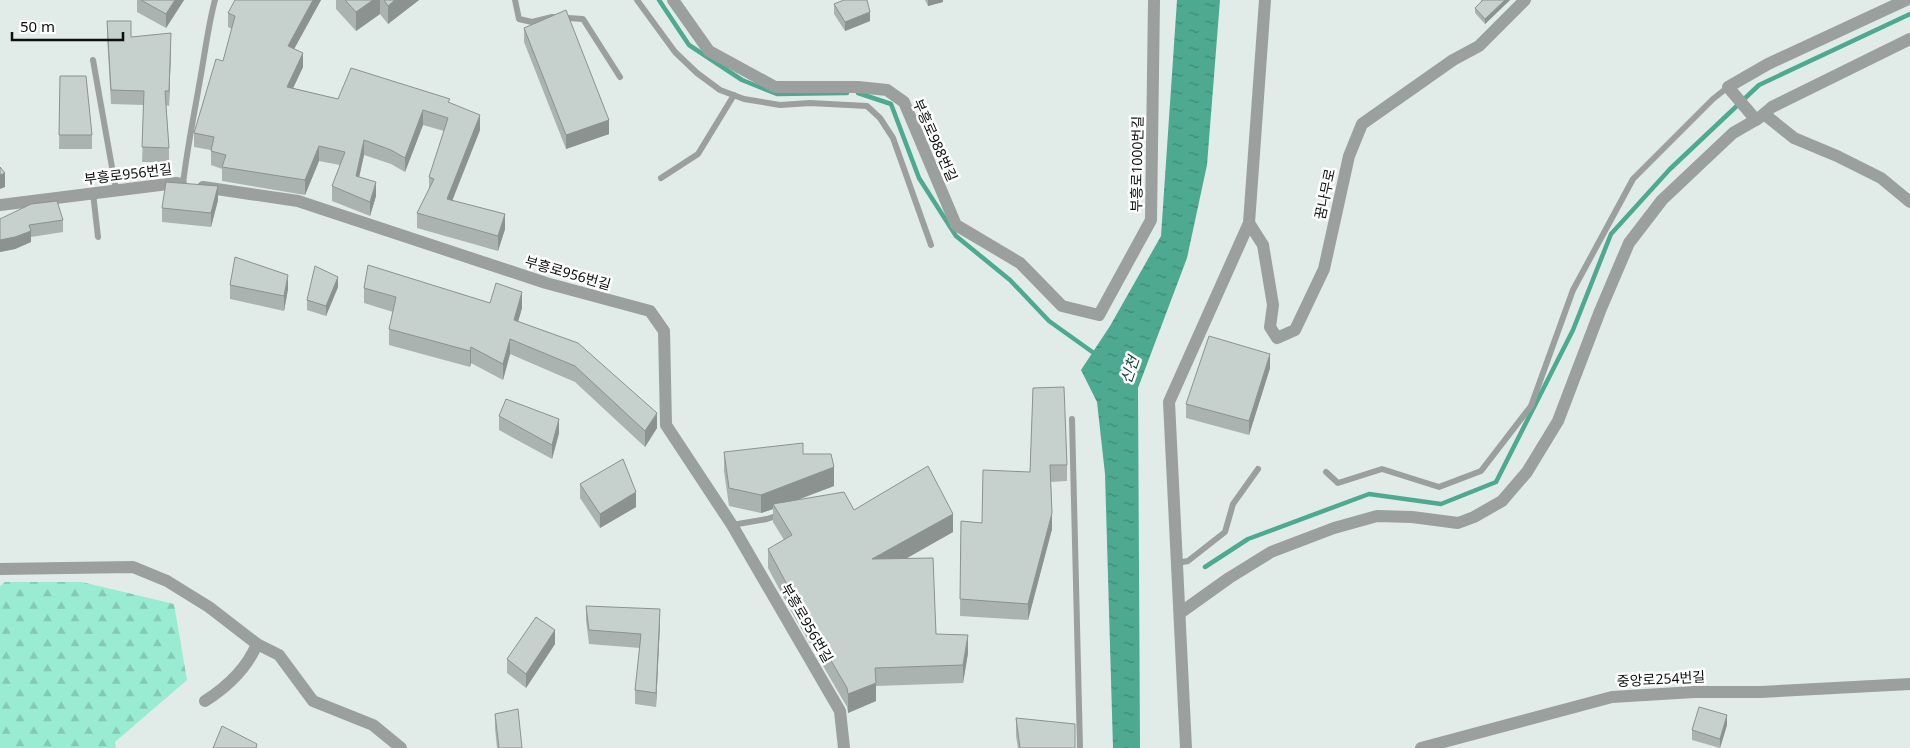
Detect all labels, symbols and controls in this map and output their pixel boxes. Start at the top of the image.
scale bar [12,10,124,42]
text: 50 m [20,16,55,36]
street label: 부흥로988번길 [909,96,962,184]
street label: 부흥로1000번길 [1126,116,1147,212]
street label: 부흥로956번길 [83,159,173,188]
street label: 꿈나무로 [1310,167,1339,221]
street label: 부흥로956번길 [523,251,613,294]
water label: 신천 [1115,351,1144,386]
street label: 부흥로956번길 [777,580,838,666]
street label: 중앙로254번길 [1616,667,1706,690]

